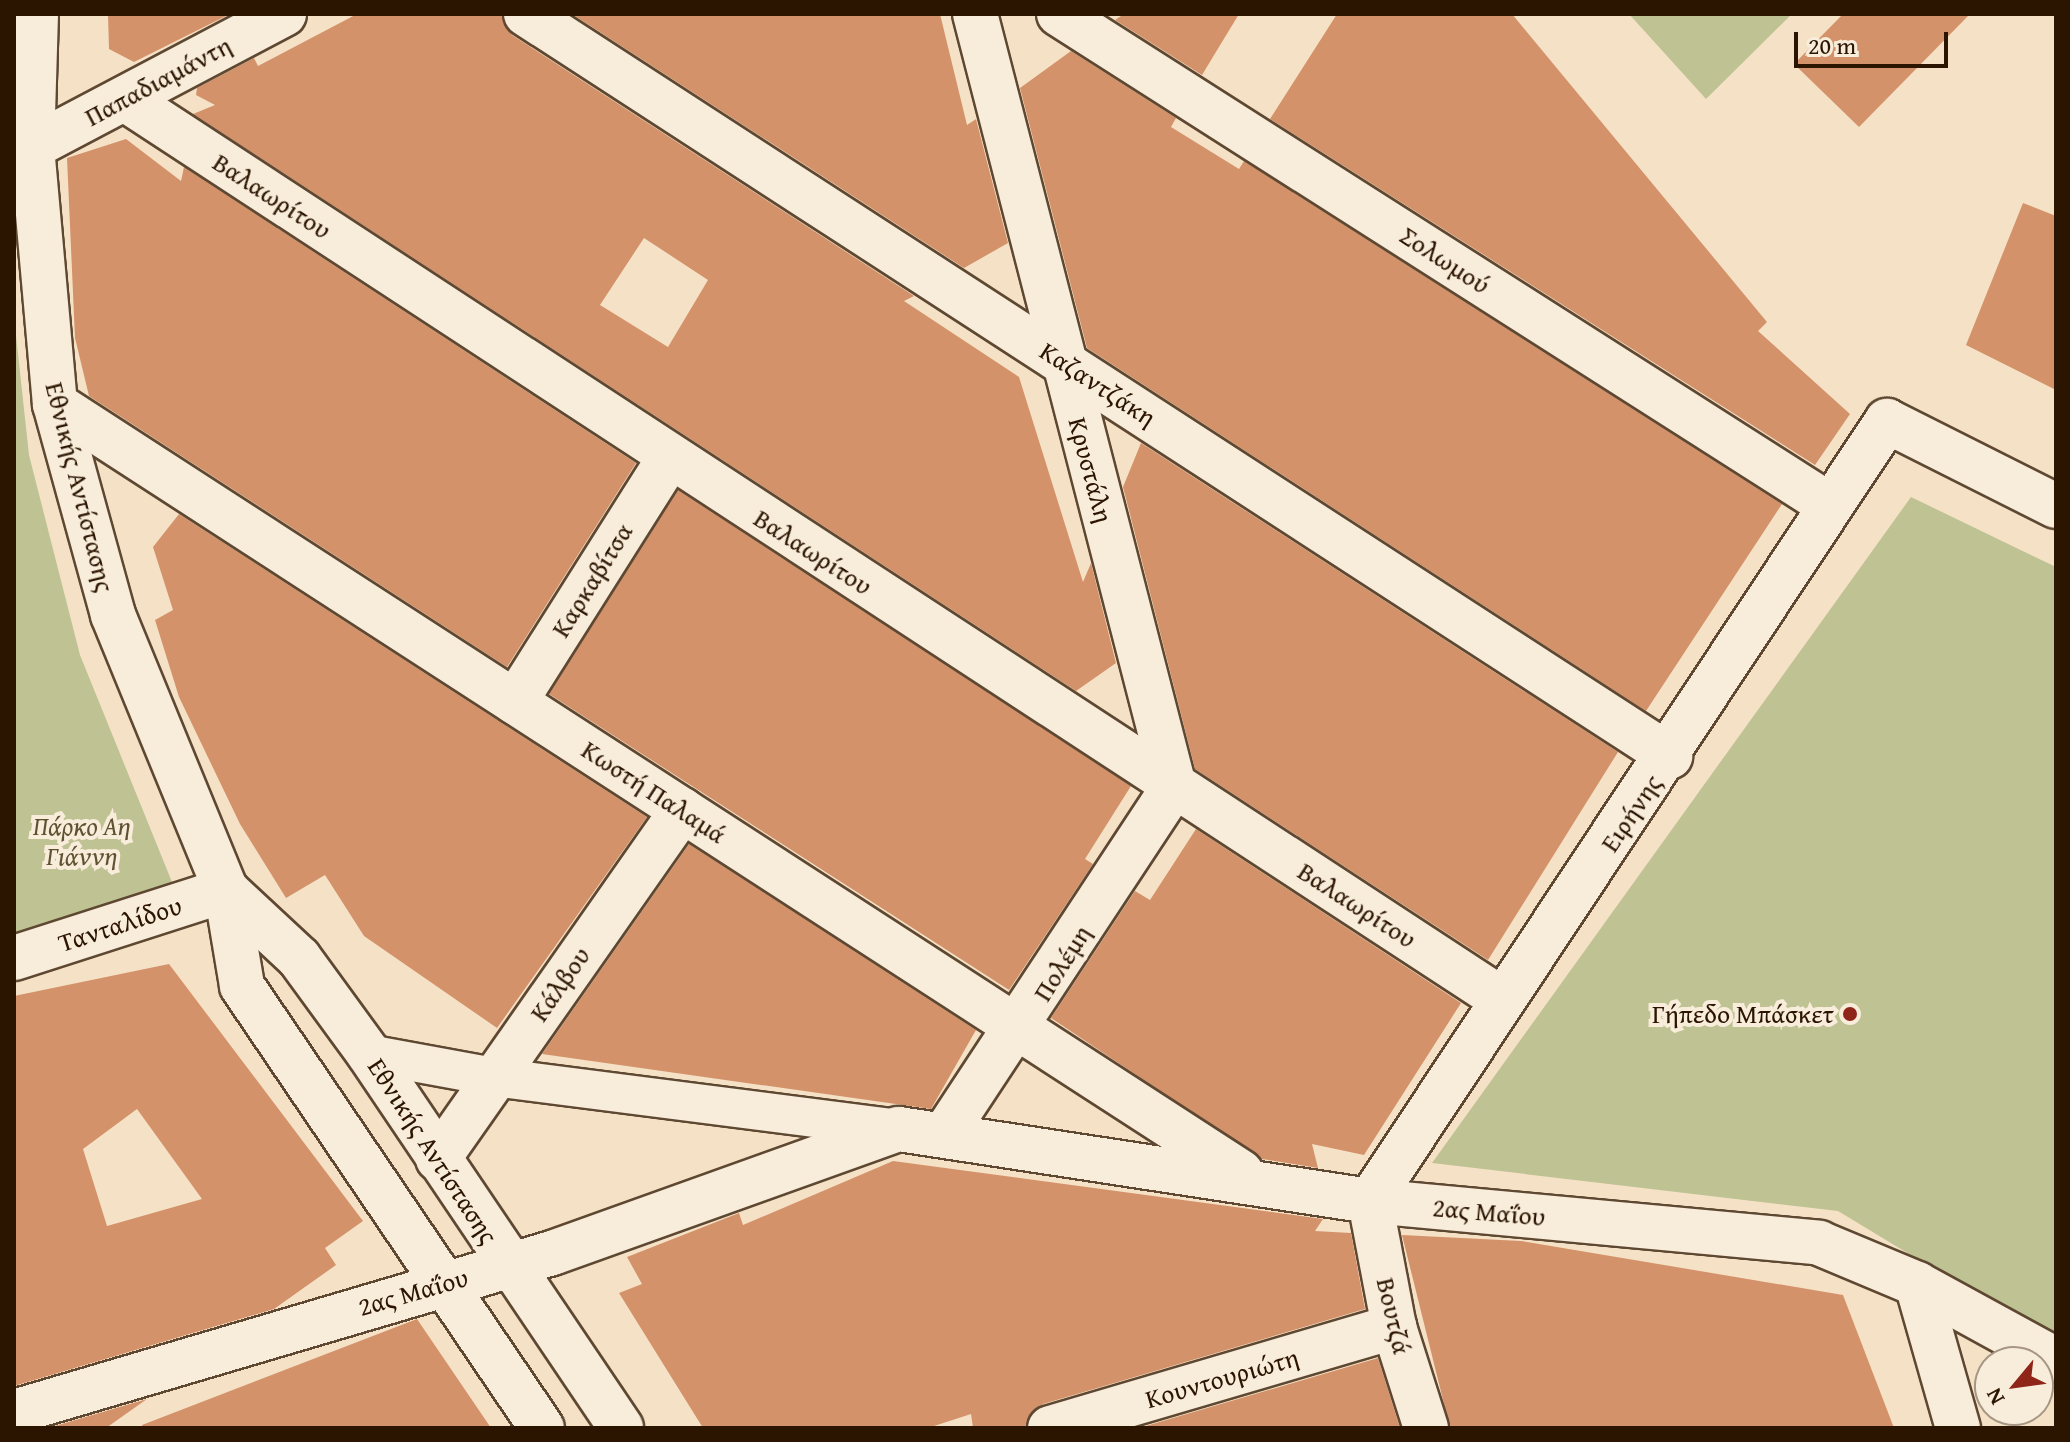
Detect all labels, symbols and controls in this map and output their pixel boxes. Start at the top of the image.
scale bar [1798,16,1952,66]
text: 20 m [1808,28,1856,63]
street label: Παπαδιαμάντη [79,29,237,133]
street label: Βαλαωρίτου [207,146,337,246]
street label: Σολωμού [1394,220,1496,300]
street label: Καζαντζάκη [1034,335,1162,433]
street label: Εθνικής Αντίστασης [39,379,121,595]
street label: Κρυστάλη [1062,414,1120,526]
street label: Βαλαωρίτου [748,502,878,602]
street label: Καρκαβίτσα [545,517,639,643]
street label: Κωστή Παλαμά [576,734,732,850]
street label: Ειρήνης [1594,768,1668,858]
park label: Πάρκο Αη Γιάννη [33,810,131,872]
street label: Βαλαωρίτου [1292,855,1422,955]
street label: Τανταλίδου [54,889,186,959]
street label: Πολέμη [1027,919,1097,1007]
street label: Κάλβου [523,941,597,1027]
place label: Γήπεδο Μπάσκετ [1652,998,1834,1030]
marker: Γήπεδο Μπάσκετ [1841,1005,1859,1023]
street label: Εθνικής Αντίστασης [361,1052,505,1250]
street label: 2ας Μαΐου [1431,1192,1547,1232]
street label: 2ας Μαΐου [354,1261,472,1323]
street label: Βουτζά [1370,1275,1418,1357]
street label: Κουντουριώτη [1142,1341,1302,1415]
north arrow [1974,1346,2054,1426]
text: N [1977,1382,2012,1411]

